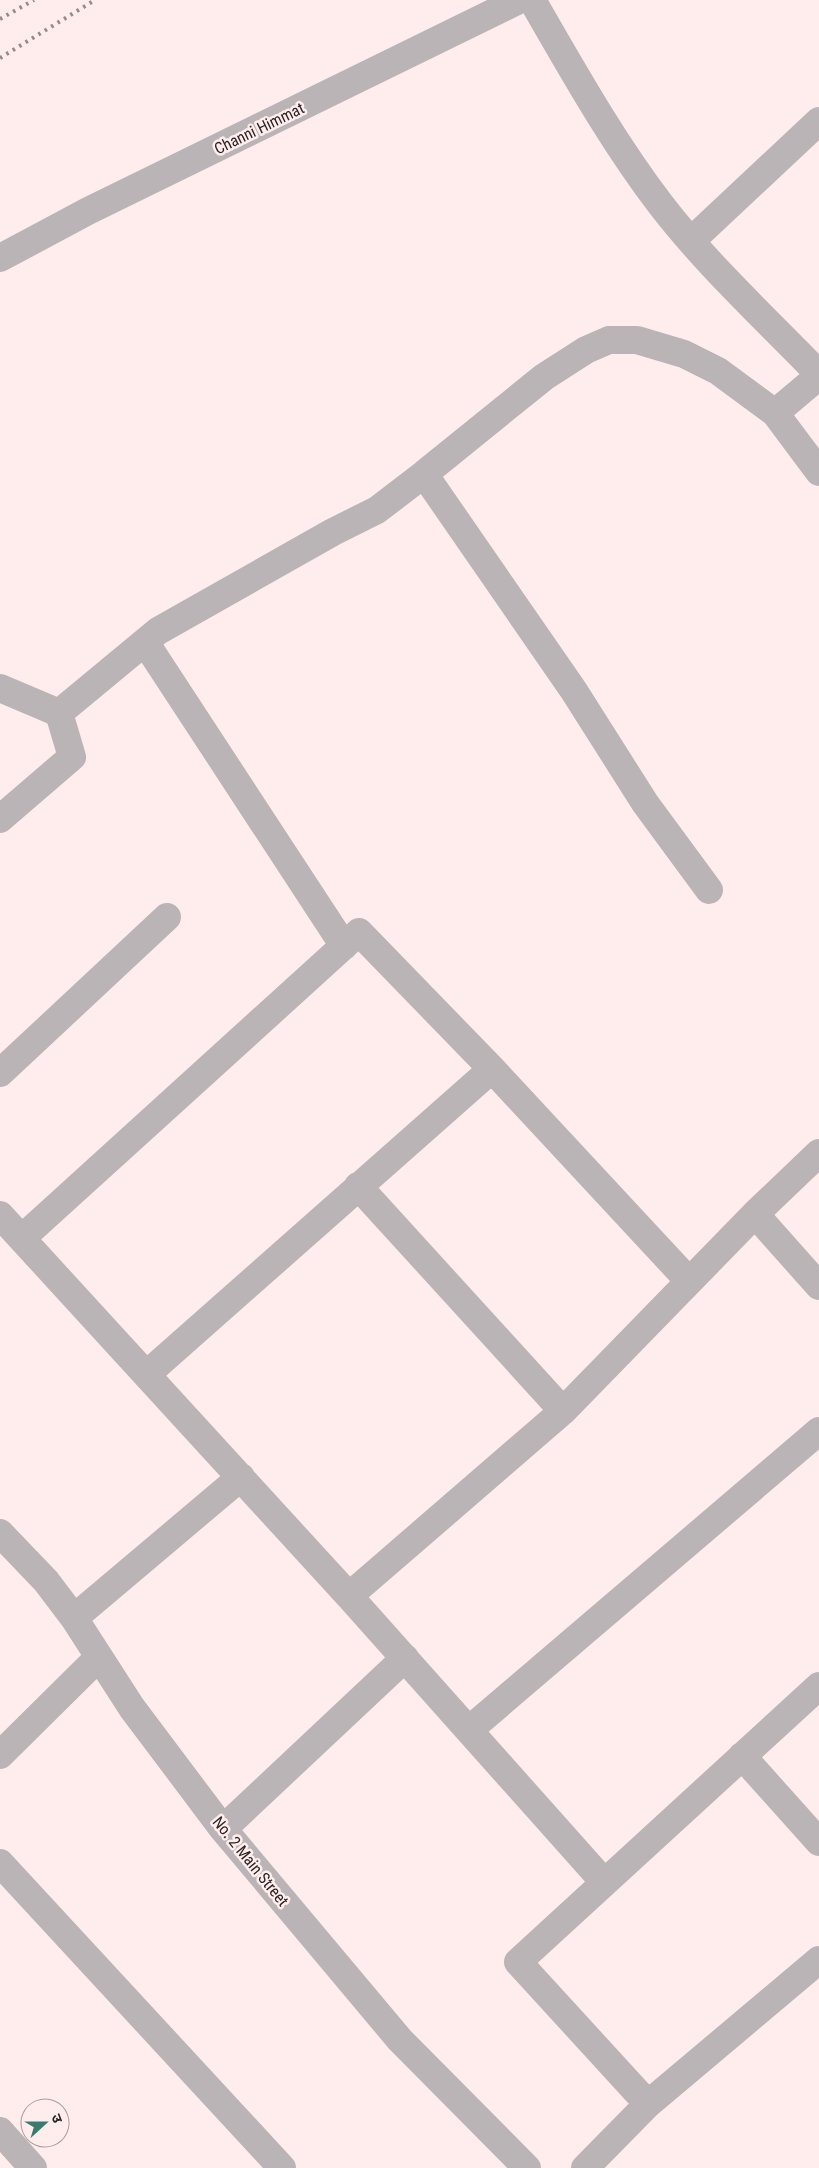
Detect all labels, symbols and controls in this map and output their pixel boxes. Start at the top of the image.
street label: Channi Himmat [211,98,307,158]
street label: No. 2 Main Street [209,1813,293,1910]
north arrow [20,2098,70,2148]
text: उ [48,2112,66,2126]

